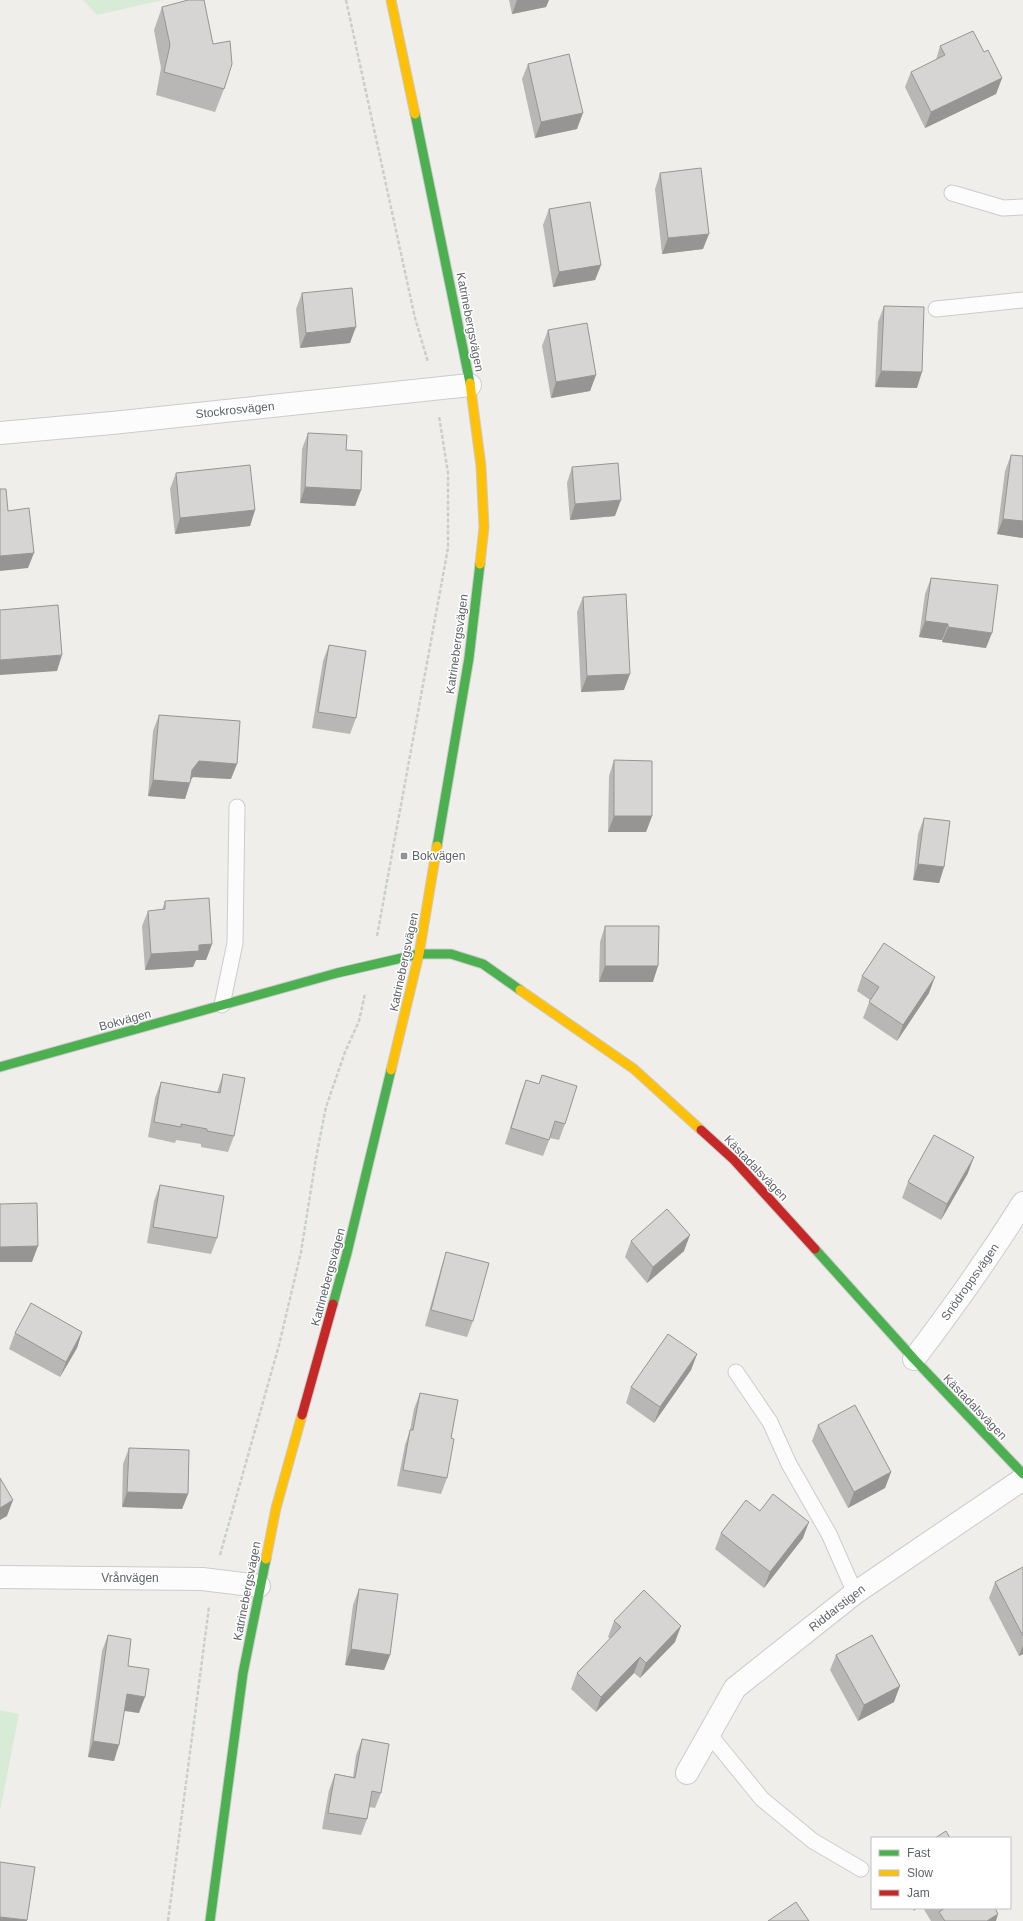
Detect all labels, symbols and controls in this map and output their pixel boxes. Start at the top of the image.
street label: Katrinebergsvägen [454,271,486,373]
street label: Stockrosvägen [195,399,275,421]
street label: Katrinebergsvägen [443,593,471,695]
place label: Bokvägen [412,849,465,863]
marker: Bokvägen [399,851,409,861]
street label: Katrinebergsvägen [387,911,421,1013]
street label: Bokvägen [97,1006,153,1034]
street label: Kästadalsvägen [721,1132,791,1204]
street label: Katrinebergsvägen [308,1227,348,1327]
street label: Snödroppsvägen [938,1241,1002,1323]
street label: Kästadalsvägen [940,1371,1010,1443]
street label: Katrinebergsvägen [231,1540,263,1642]
street label: Vrånvägen [101,1571,159,1585]
street label: Riddarstigen [806,1582,868,1634]
legend [871,1837,1011,1909]
text: Fast [907,1846,931,1860]
text: Slow [907,1866,933,1880]
text: Jam [907,1886,930,1900]

